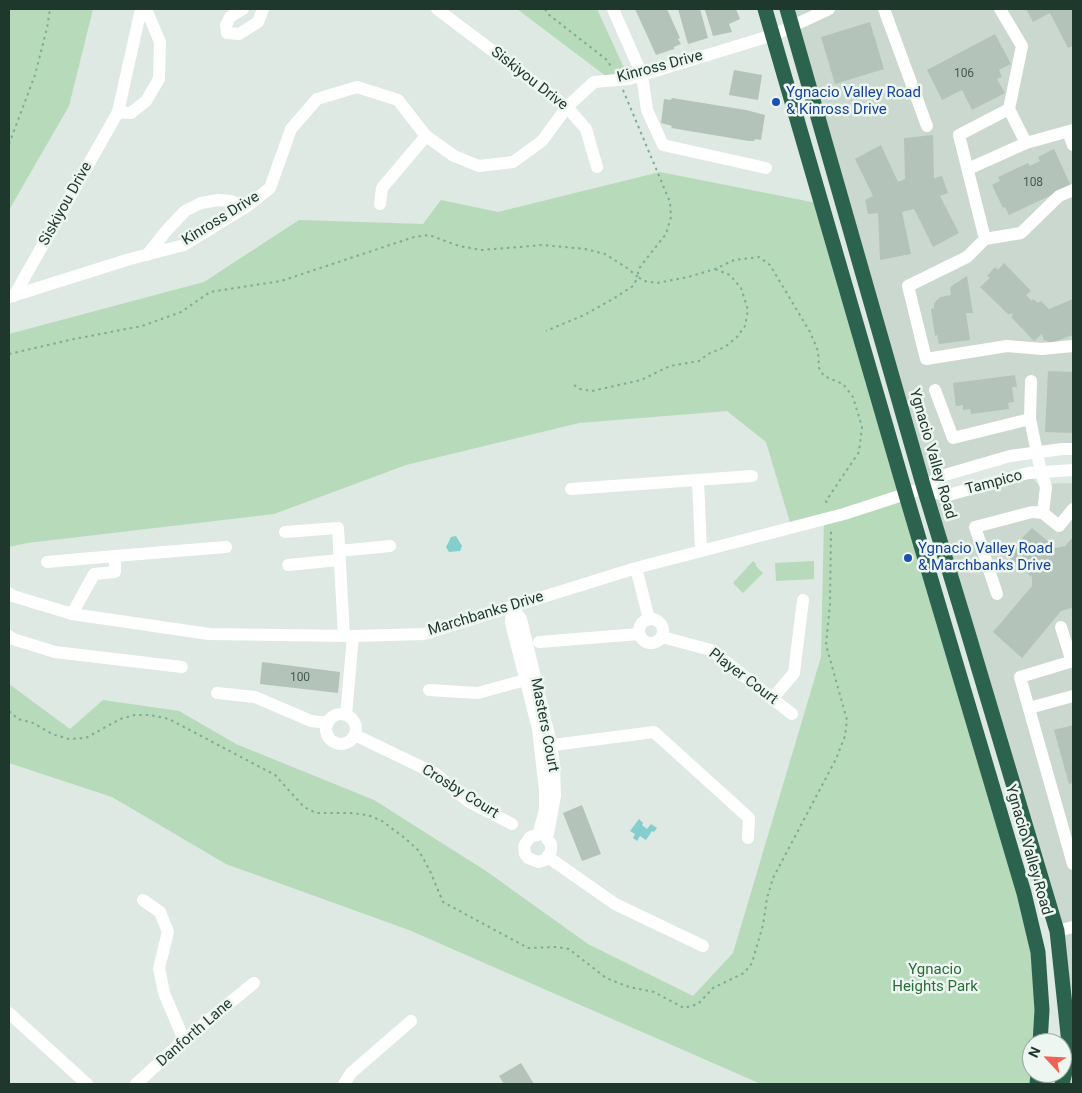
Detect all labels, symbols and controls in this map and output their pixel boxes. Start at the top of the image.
street label: Siskiyou Drive [487,43,571,115]
street label: Kinross Drive [615,47,705,87]
house number: 106 [954,67,974,81]
place label: Ygnacio Valley Road & Kinross Drive [786,84,921,119]
marker: Ygnacio Valley Road & Kinross Drive [770,96,782,108]
street label: Siskiyou Drive [36,159,96,249]
house number: 108 [1023,176,1043,190]
street label: Kinross Drive [179,188,263,250]
street label: Ygnacio Valley Road [905,387,959,521]
street label: Tampico [964,467,1024,499]
place label: Ygnacio Valley Road & Marchbanks Drive [918,540,1053,575]
marker: Ygnacio Valley Road & Marchbanks Drive [902,552,914,564]
street label: Marchbanks Drive [426,588,546,640]
street label: Player Court [705,645,781,709]
house number: 100 [290,671,310,685]
street label: Masters Court [526,676,562,774]
street label: Crosby Court [418,761,502,823]
street label: Ygnacio Valley Road [1001,783,1055,917]
park label: Ygnacio Heights Park [892,961,978,996]
street label: Danforth Lane [153,995,237,1071]
north arrow [1022,1033,1072,1083]
text: N [1025,1044,1044,1060]

